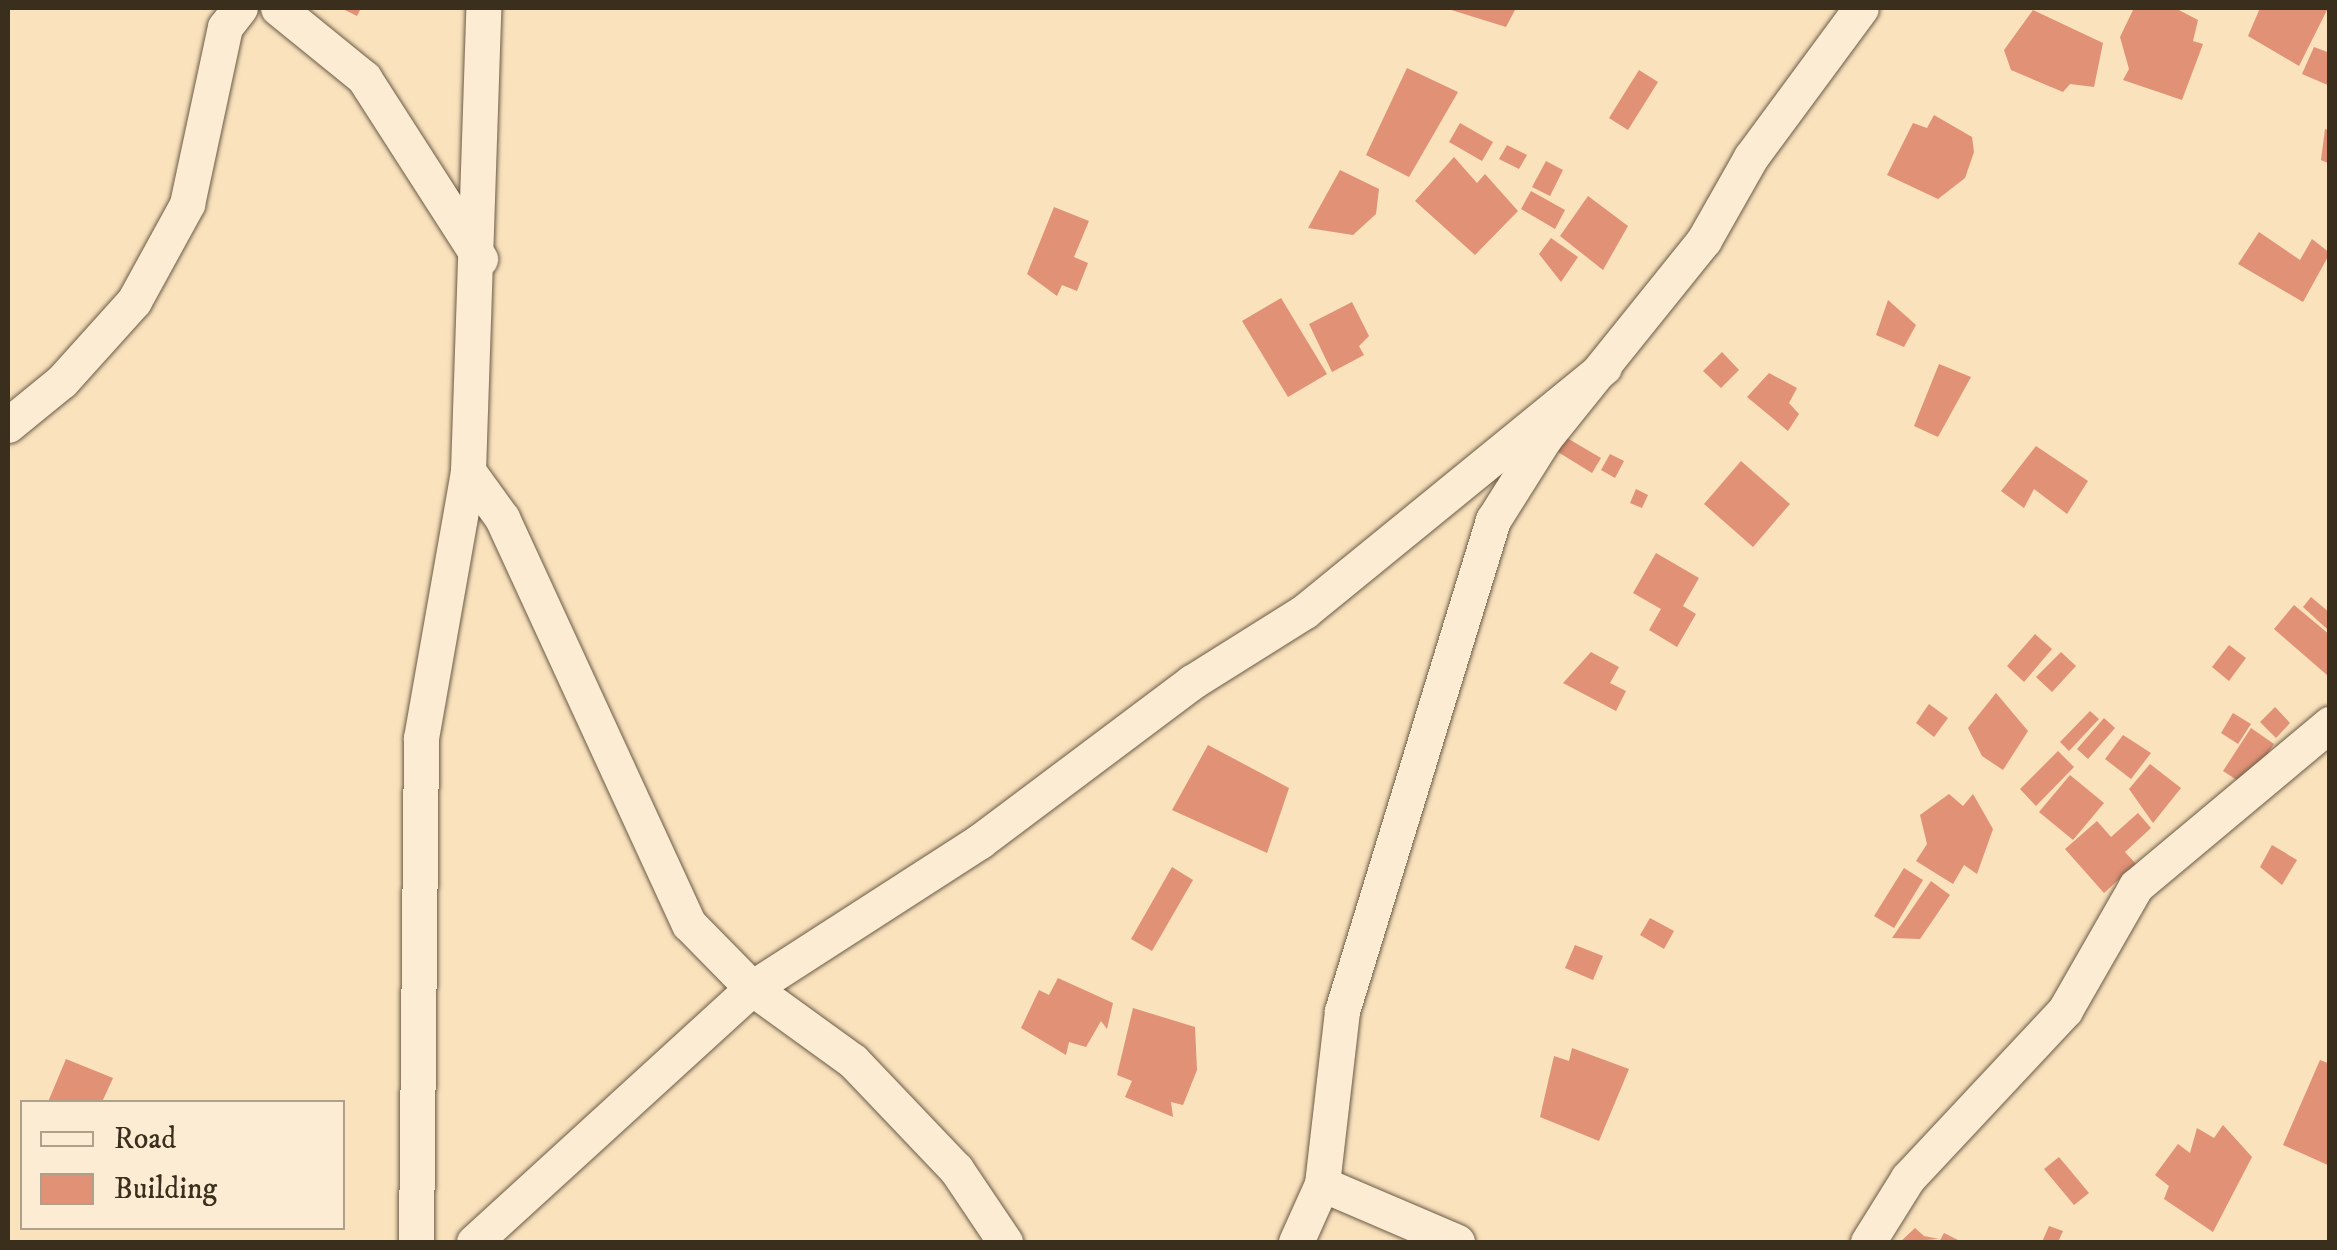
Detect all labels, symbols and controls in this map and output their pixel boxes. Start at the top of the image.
legend [20,1100,345,1230]
text: Road [114,1121,176,1158]
text: Building [114,1171,217,1208]

